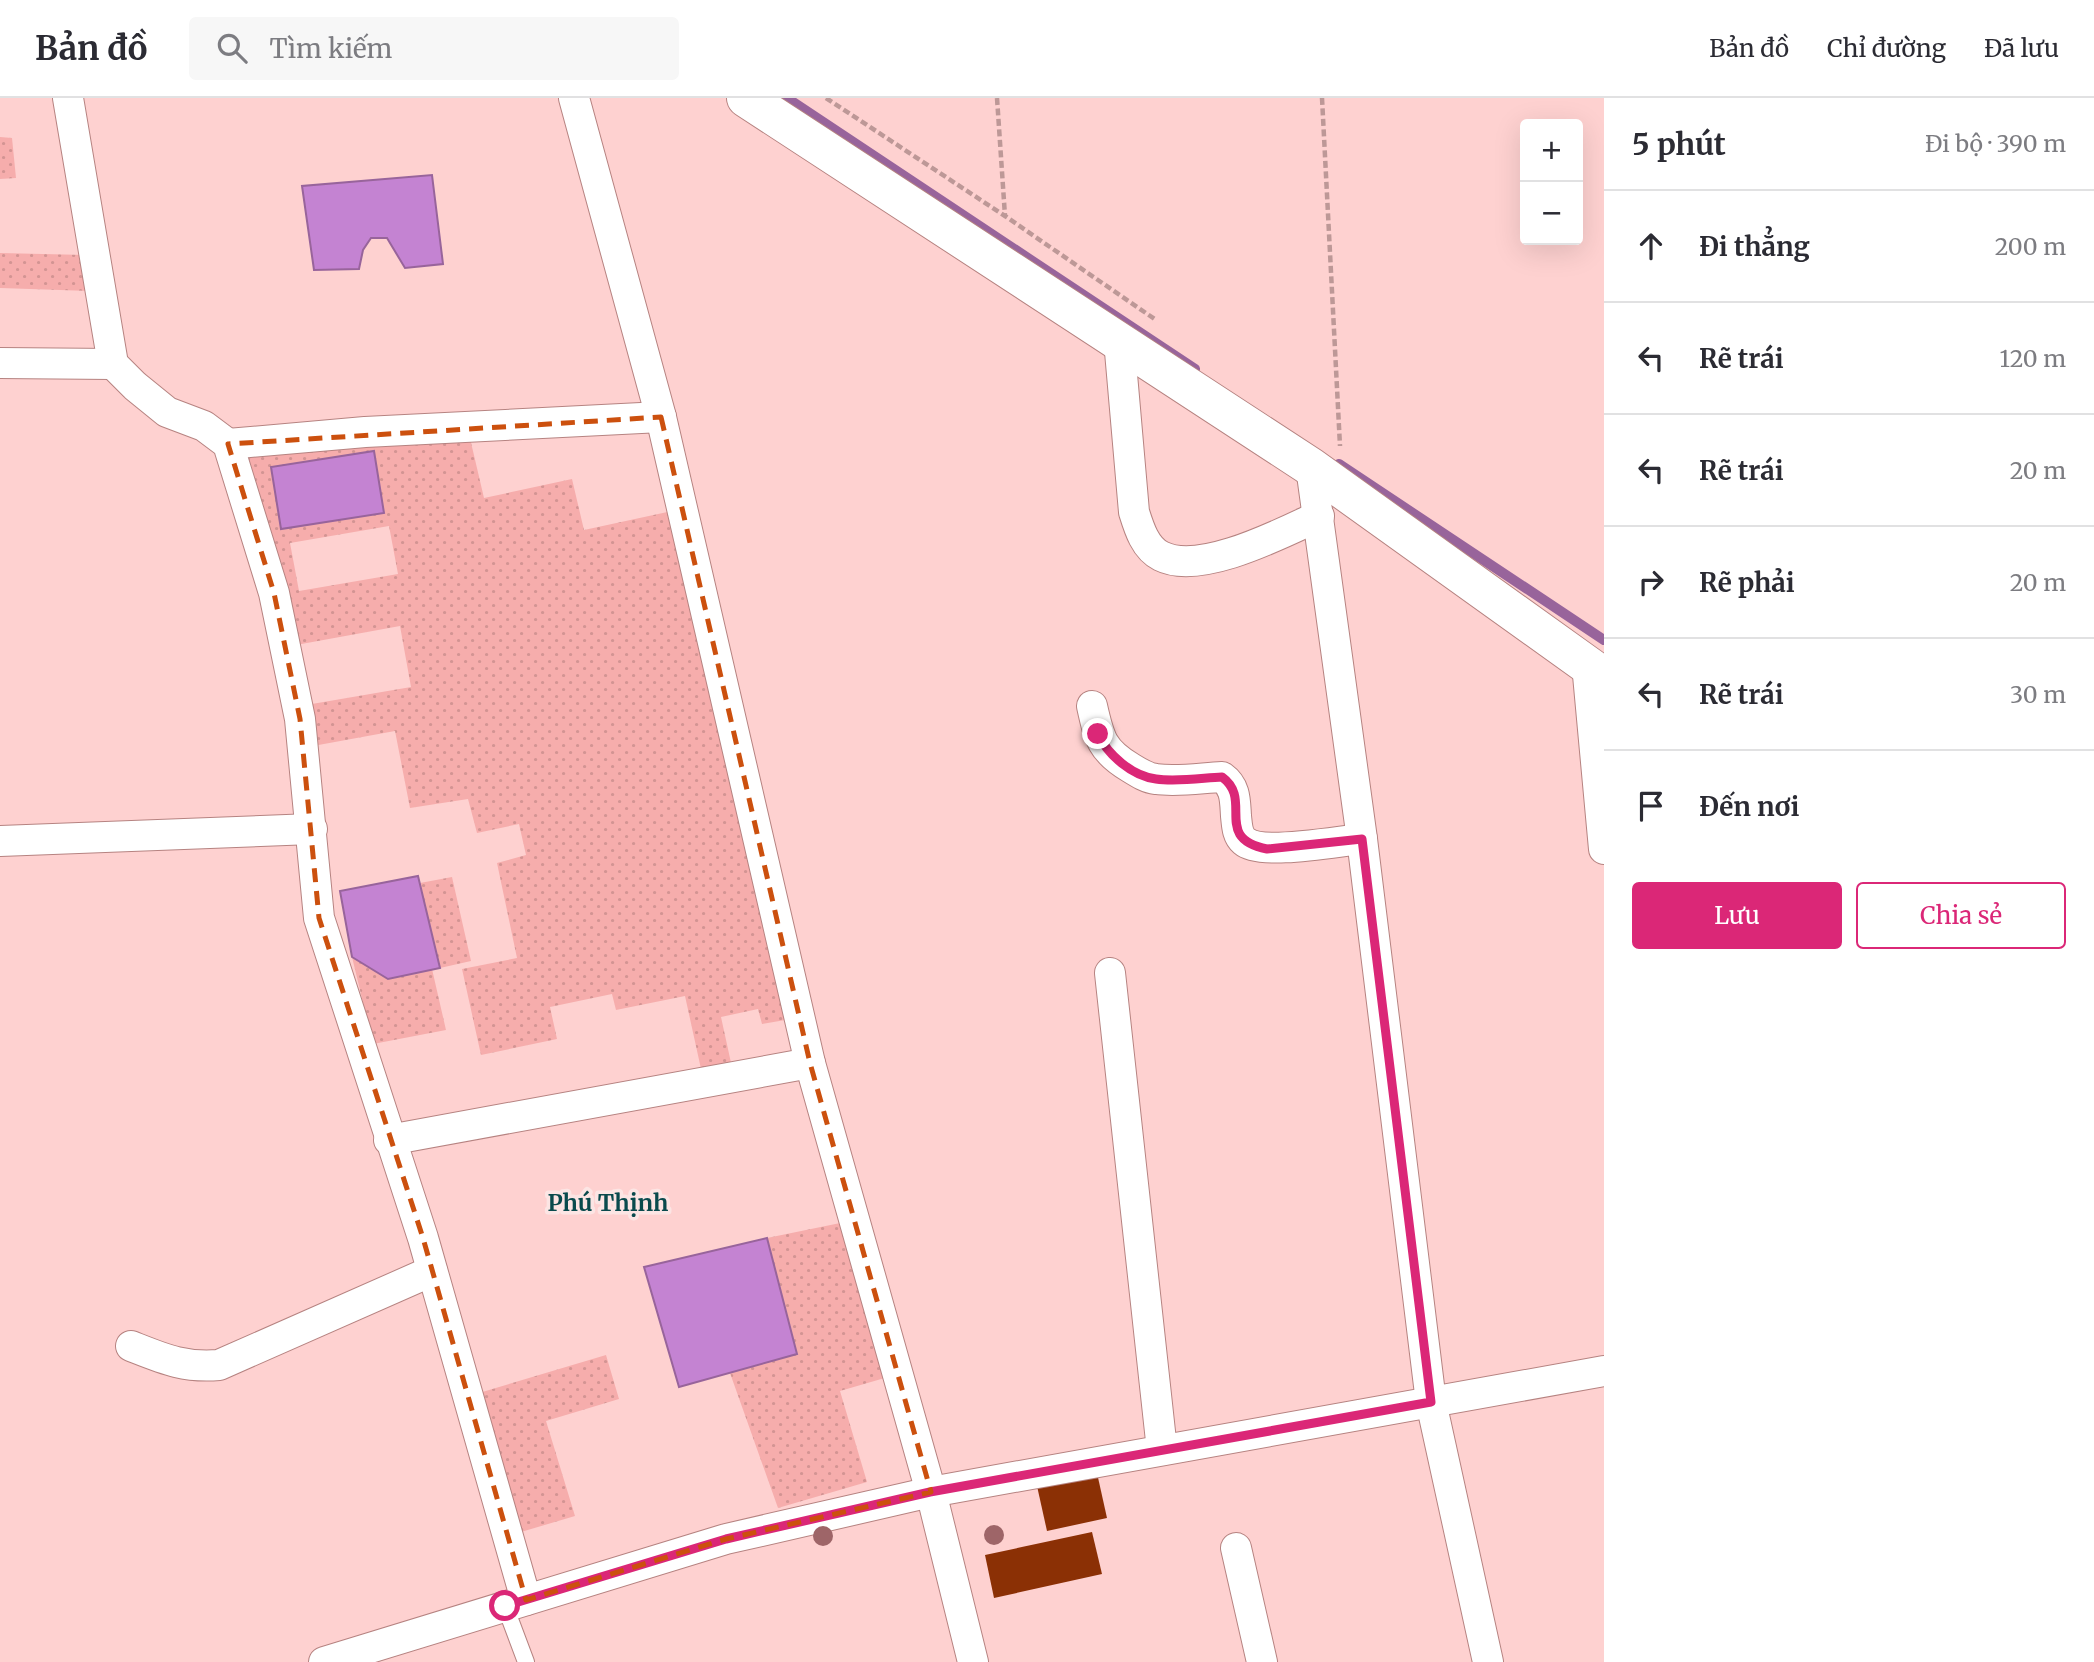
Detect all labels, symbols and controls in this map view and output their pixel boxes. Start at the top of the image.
search box [189,17,679,80]
text: Bản đồ [35,28,147,69]
icon: search [213,29,251,67]
text: Tìm kiếm [269,32,392,65]
text: Bản đồ [1709,33,1789,64]
text: Chỉ đường [1827,33,1946,64]
text: Đã lưu [1984,33,2059,64]
map controls [1520,119,1583,245]
button: + [1520,119,1583,182]
text: 5 phút [1632,125,1726,163]
text: Đi bộ · 390 m [1925,129,2066,158]
button: − [1520,182,1583,245]
icon: ahead [1632,227,1670,265]
text: Đi thẳng [1699,230,1810,263]
text: 200 m [1995,232,2066,261]
icon: left [1632,339,1670,377]
text: Rẽ trái [1699,342,1784,375]
text: 120 m [2000,344,2066,373]
icon: left [1632,451,1670,489]
text: Rẽ trái [1699,454,1784,487]
text: 20 m [2010,456,2066,485]
icon: right [1632,563,1670,601]
text: Rẽ phải [1699,566,1795,599]
text: 20 m [2010,568,2066,597]
icon: left [1632,675,1670,713]
text: Rẽ trái [1699,678,1784,711]
text: 30 m [2010,680,2066,709]
route end [1082,718,1113,749]
icon: arrive [1632,787,1670,825]
text: Đến nơi [1699,790,1799,823]
button: Lưu [1632,882,1842,949]
button: Chia sẻ [1856,882,2066,949]
district label: Phú Thịnh [548,1188,668,1217]
route start [489,1590,520,1621]

